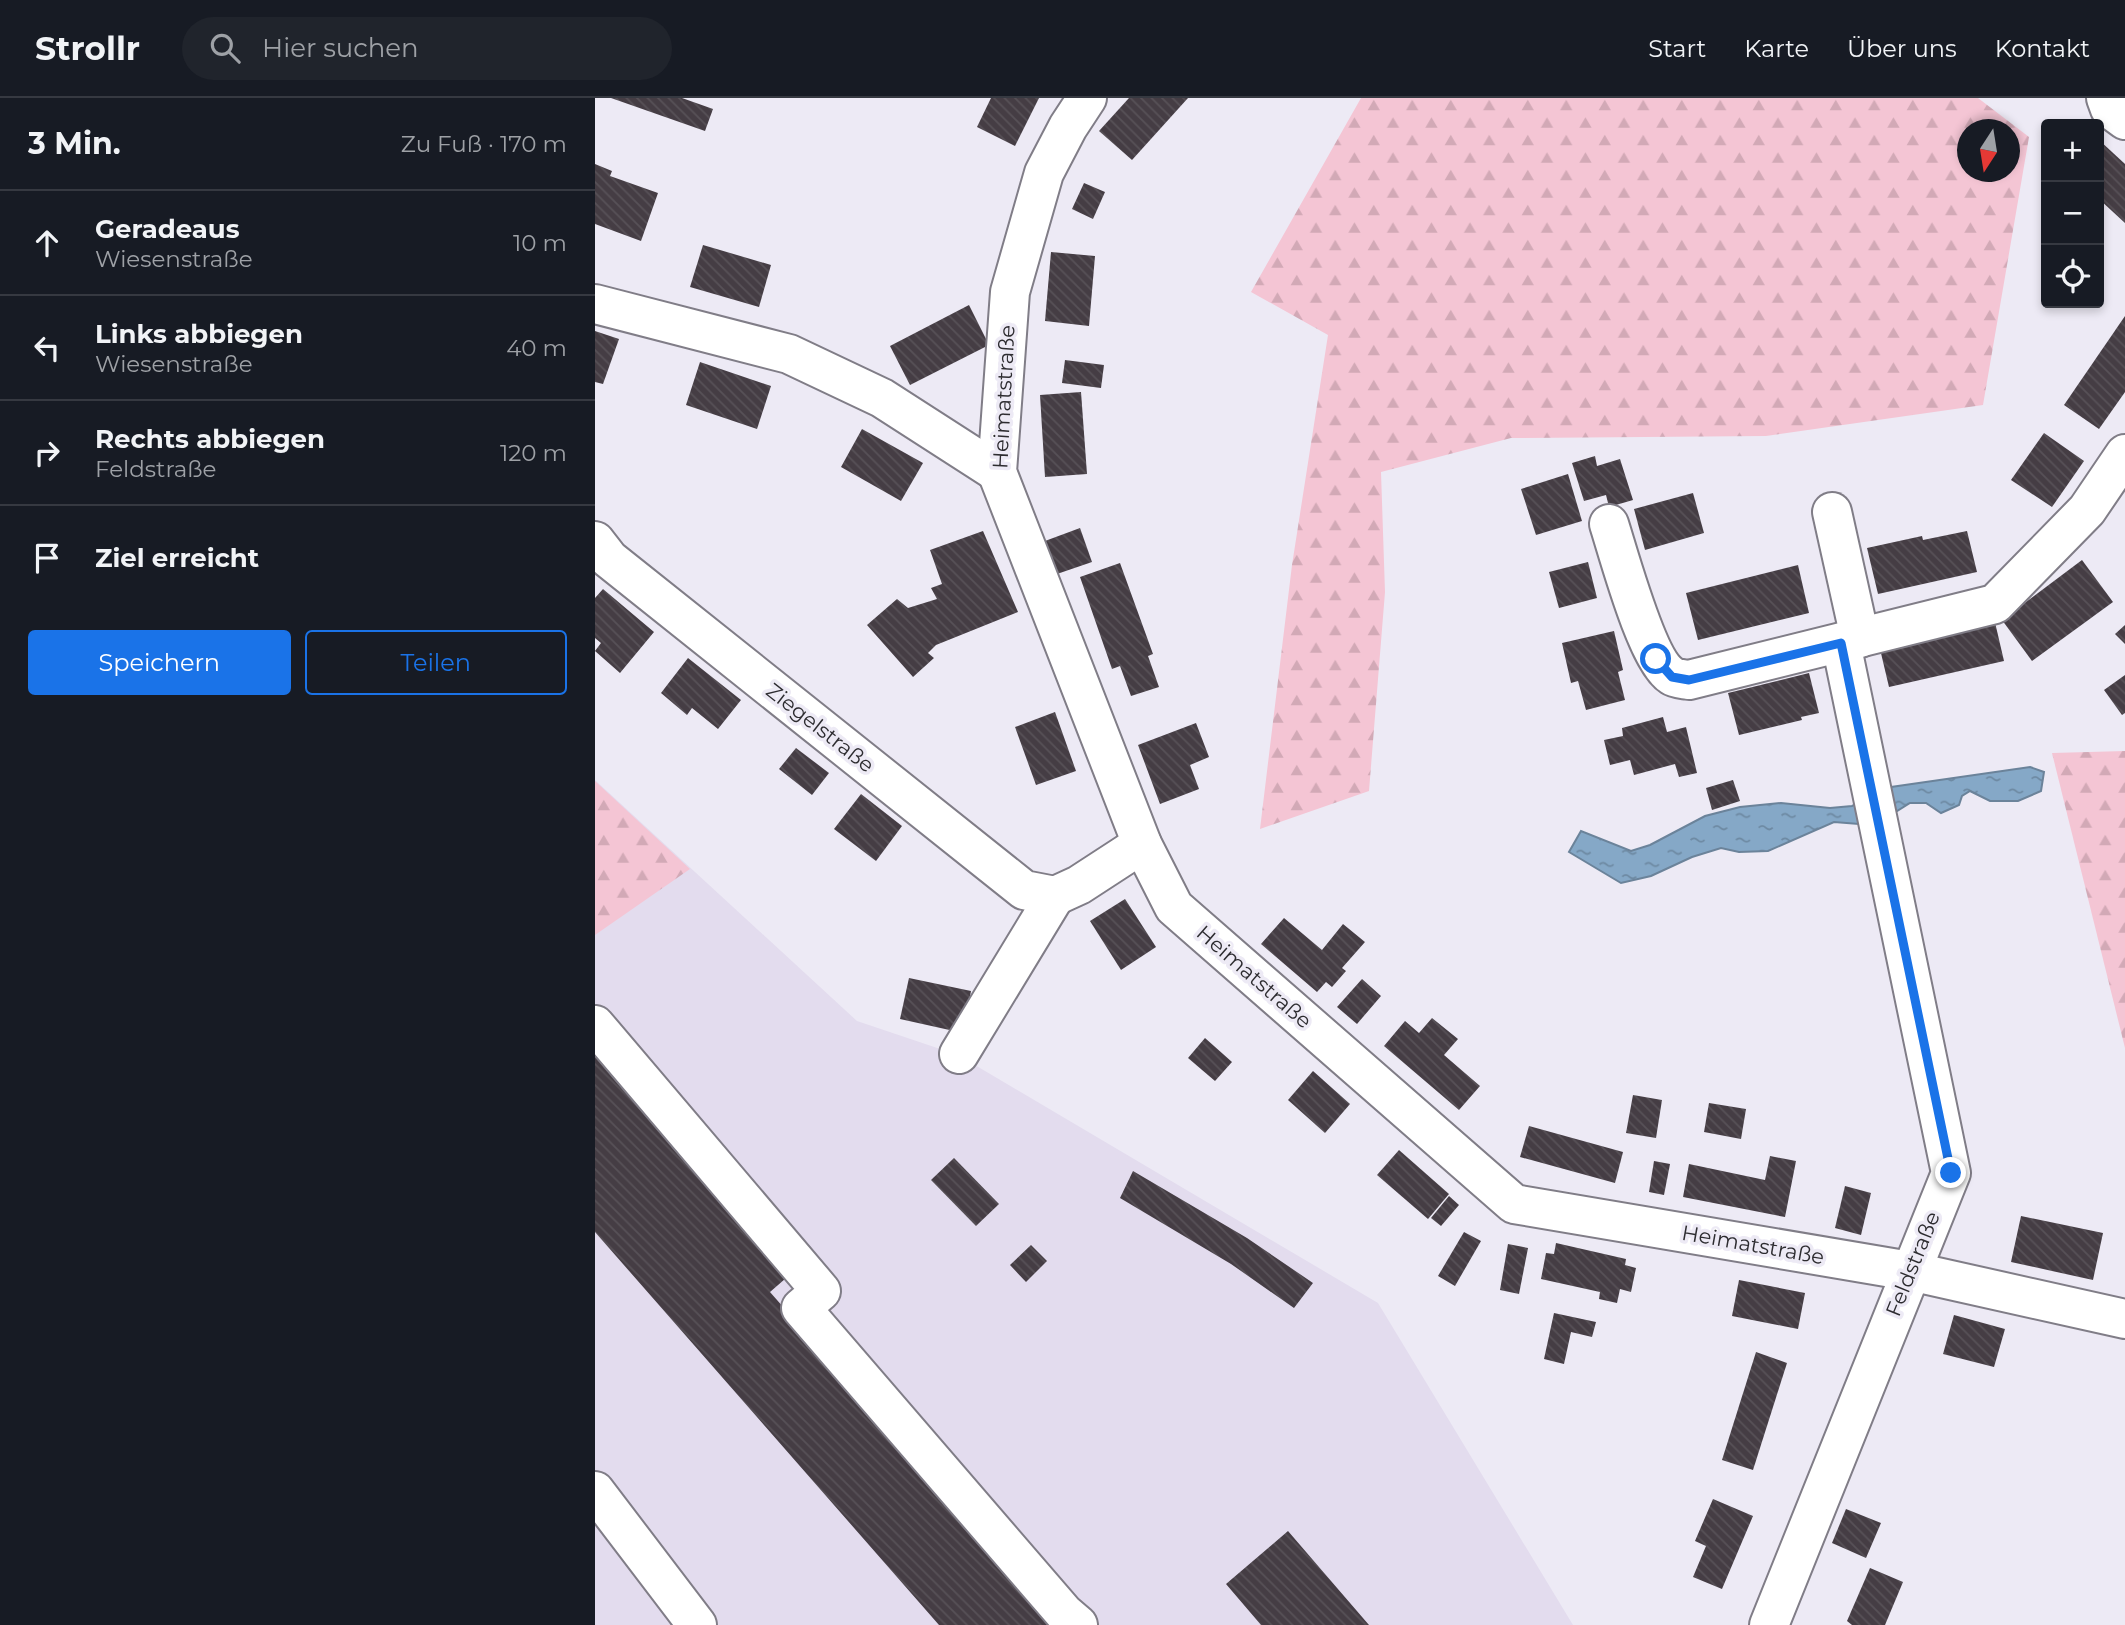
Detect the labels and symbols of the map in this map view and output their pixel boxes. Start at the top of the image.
north arrow [1957,119,2020,182]
street label: Heimatstraße [987,324,1020,470]
route start [1640,643,1671,674]
street label: Ziegelstraße [761,678,879,778]
street label: Heimatstraße [1192,920,1317,1033]
route end [1935,1157,1966,1188]
street label: Feldstraße [1880,1208,1945,1320]
street label: Heimatstraße [1680,1220,1826,1269]

